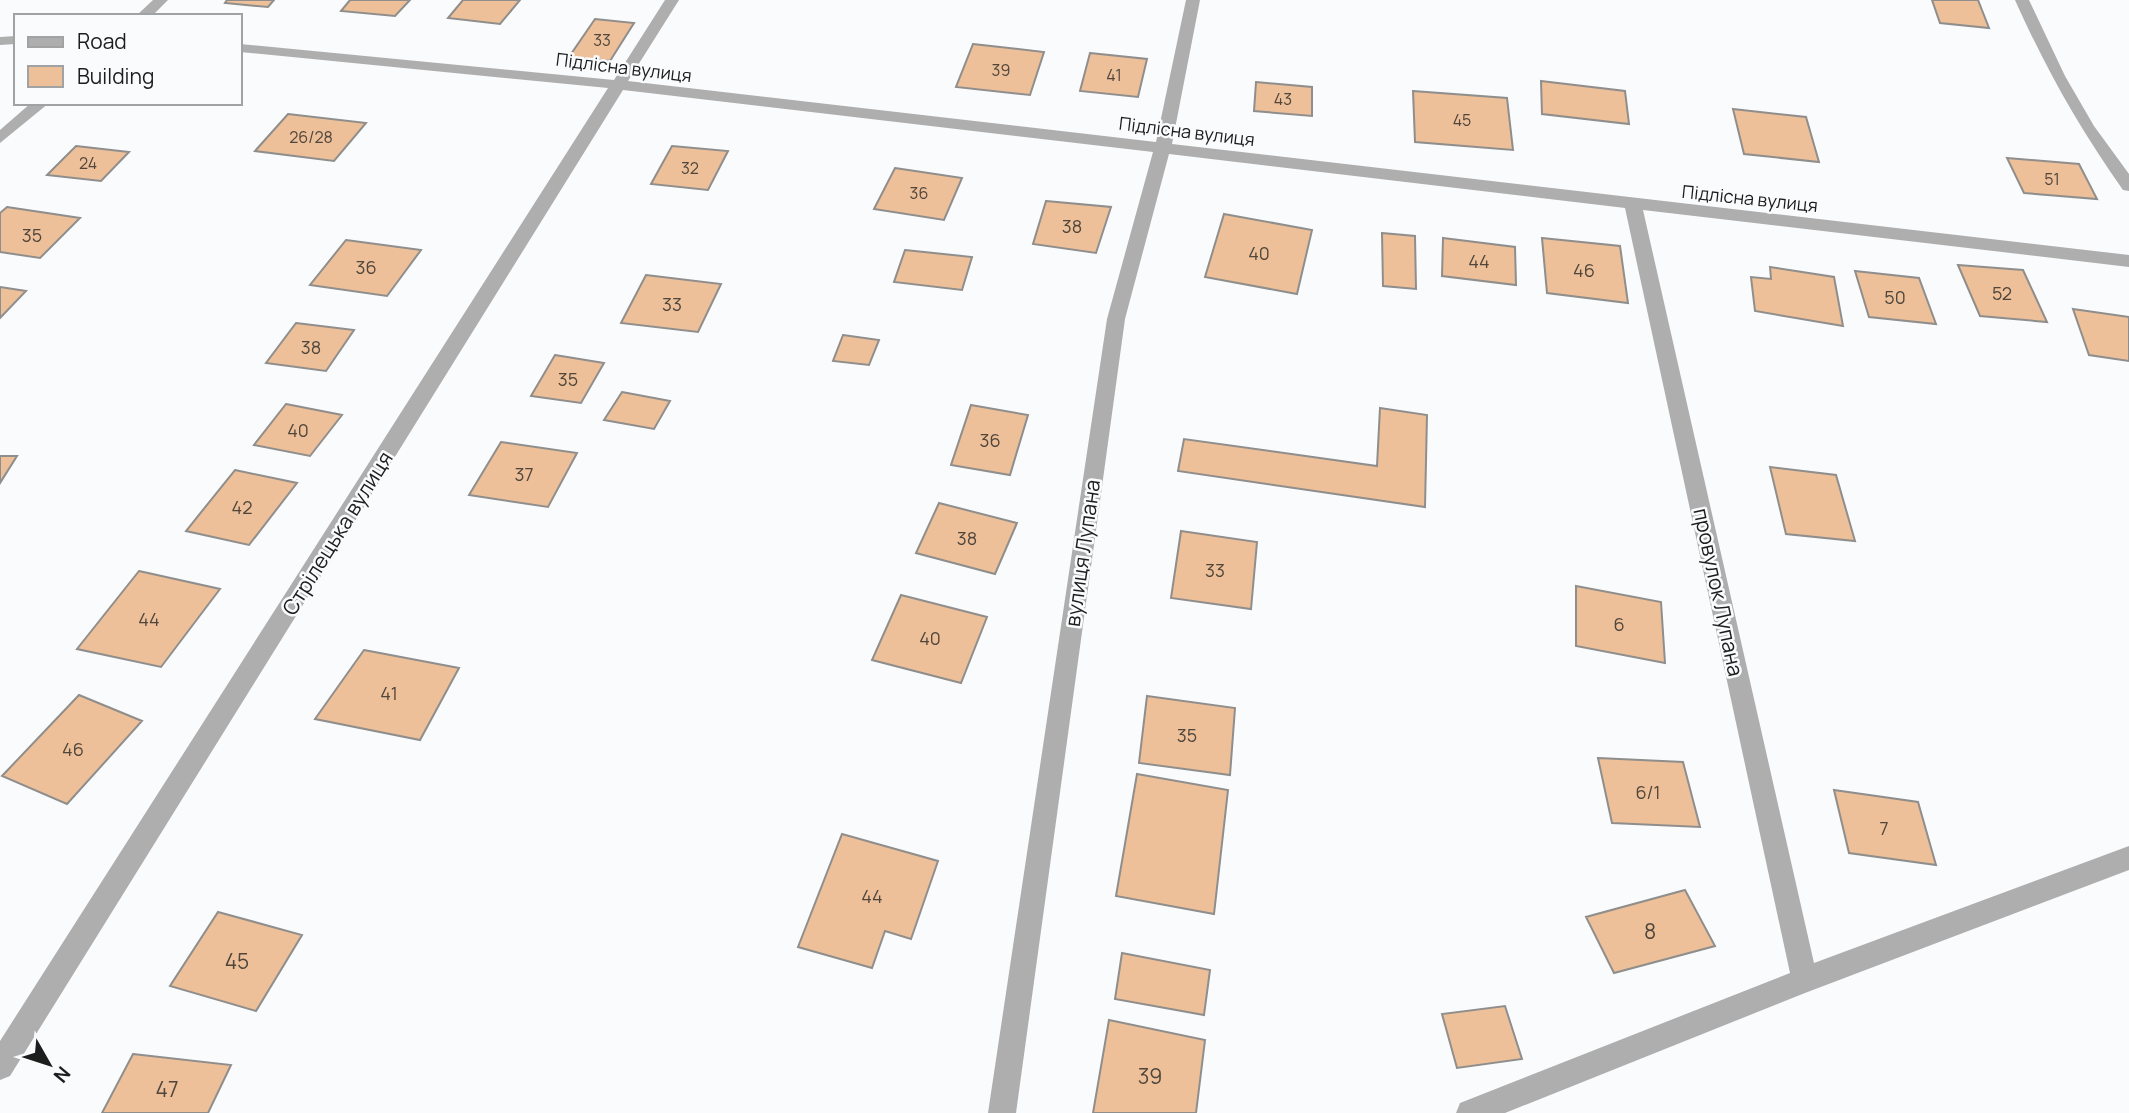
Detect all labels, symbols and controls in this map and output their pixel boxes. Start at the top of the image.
legend [14,14,242,105]
text: Road [77,27,127,55]
house number: 33 [593,29,611,51]
street label: Підлісна вулиця [555,47,693,87]
house number: 39 [992,59,1010,81]
text: Building [77,62,154,90]
house number: 41 [1106,64,1122,86]
house number: 43 [1274,88,1292,110]
house number: 45 [1453,109,1471,131]
street label: Підлісна вулиця [1118,111,1256,151]
house number: 26/28 [289,126,333,148]
house number: 24 [79,152,97,174]
house number: 32 [681,157,699,179]
house number: 51 [2044,168,2060,190]
street label: Підлісна вулиця [1681,179,1819,217]
house number: 36 [910,182,928,204]
house number: 38 [1062,214,1082,238]
house number: 35 [22,223,42,247]
house number: 40 [1248,241,1270,265]
house number: 44 [1468,249,1490,273]
house number: 36 [355,255,377,279]
house number: 46 [1573,258,1595,282]
house number: 52 [1992,281,2012,305]
house number: 50 [1884,285,1906,309]
house number: 33 [662,292,682,316]
house number: 38 [301,335,321,359]
house number: 35 [558,367,578,391]
house number: 40 [287,418,309,442]
house number: 36 [979,428,1001,452]
street label: Стрілецька вулиця [275,446,399,620]
house number: 37 [515,462,534,486]
street label: вулиця Лупана [1058,478,1106,628]
house number: 42 [232,495,252,519]
street label: провулок Лупана [1687,505,1751,679]
house number: 38 [957,526,977,550]
house number: 33 [1205,558,1225,582]
house number: 44 [138,607,160,631]
house number: 6 [1613,612,1625,636]
house number: 40 [919,626,941,650]
house number: 41 [380,681,398,705]
house number: 35 [1177,723,1197,747]
house number: 46 [62,737,84,761]
house number: 6/1 [1635,780,1661,804]
house number: 7 [1879,816,1889,840]
house number: 44 [861,884,883,908]
house number: 8 [1644,917,1656,945]
house number: 45 [225,947,249,975]
north arrow [14,1029,84,1099]
text: N [48,1061,77,1088]
house number: 39 [1138,1062,1162,1090]
house number: 47 [156,1075,178,1103]

